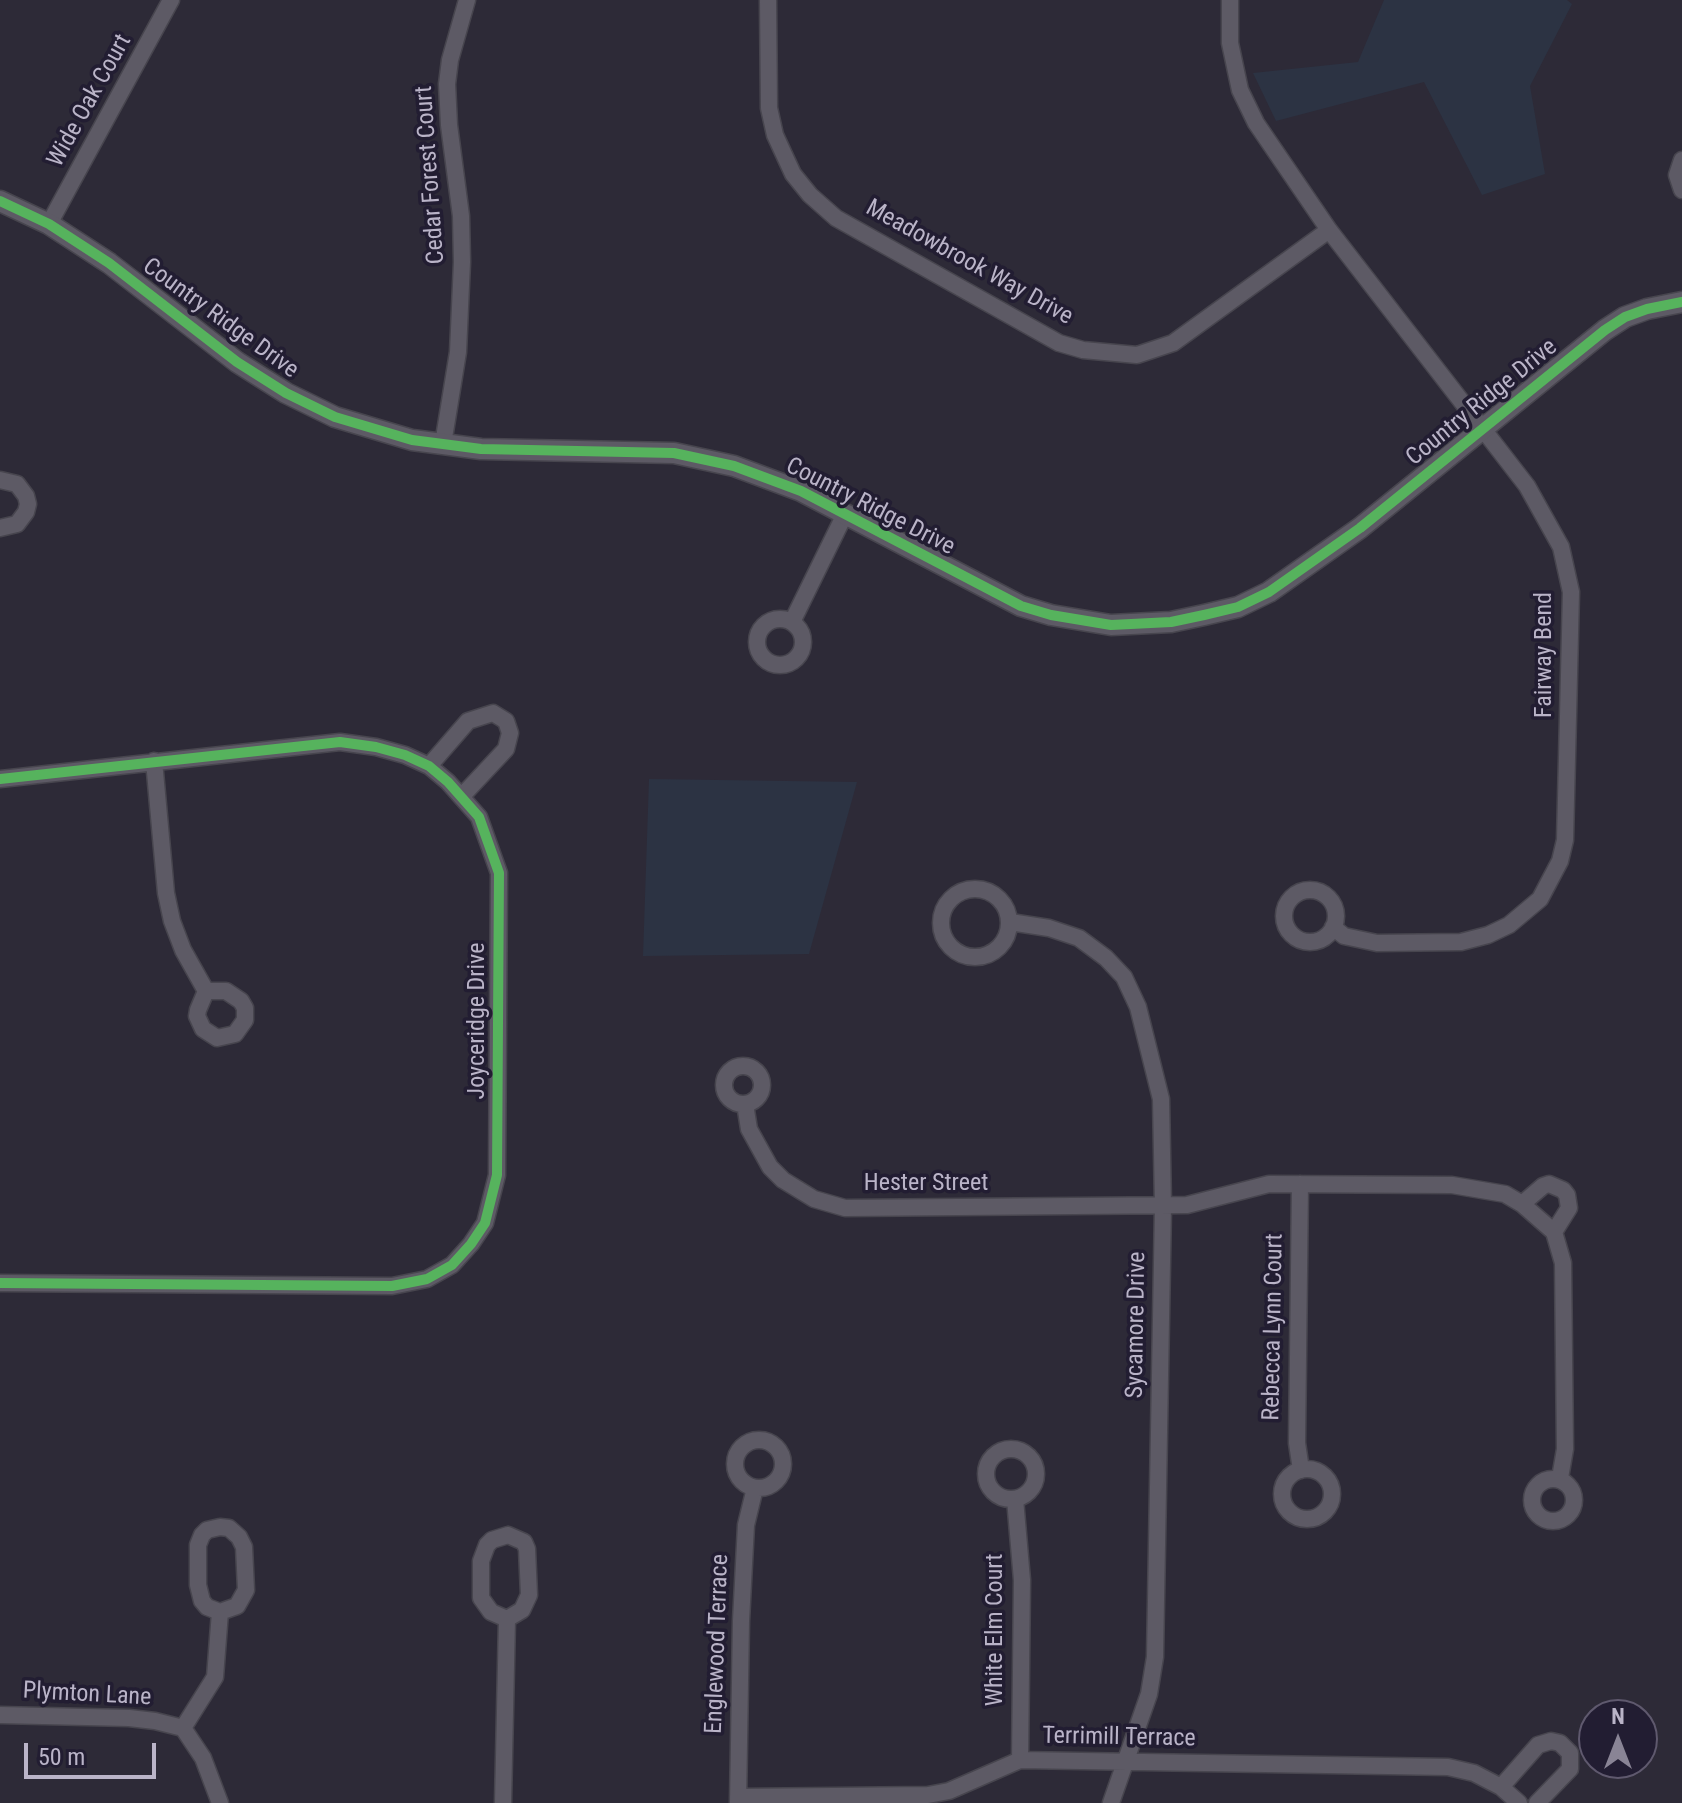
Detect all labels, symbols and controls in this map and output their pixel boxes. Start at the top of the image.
street label: Wide Oak Court [42,30,138,172]
street label: Cedar Forest Court [410,85,452,265]
street label: Meadowbrook Way Drive [860,194,1078,332]
street label: Country Ridge Drive [136,253,304,385]
street label: Country Ridge Drive [1401,333,1563,473]
street label: Country Ridge Drive [781,452,959,562]
street label: Fairway Bend [1531,592,1559,718]
street label: Joyceridge Drive [464,943,492,1099]
street label: Hester Street [864,1170,988,1198]
street label: Rebecca Lynn Court [1258,1233,1290,1421]
street label: Sycamore Drive [1121,1251,1153,1399]
street label: Englewood Terrace [700,1554,736,1734]
street label: White Elm Court [982,1554,1010,1706]
street label: Plymton Lane [22,1677,152,1713]
north arrow [1578,1699,1658,1779]
text: N [1611,1704,1625,1729]
street label: Terrimill Terrace [1042,1722,1196,1754]
scale bar [28,1727,160,1777]
text: 50 m [38,1743,85,1771]

